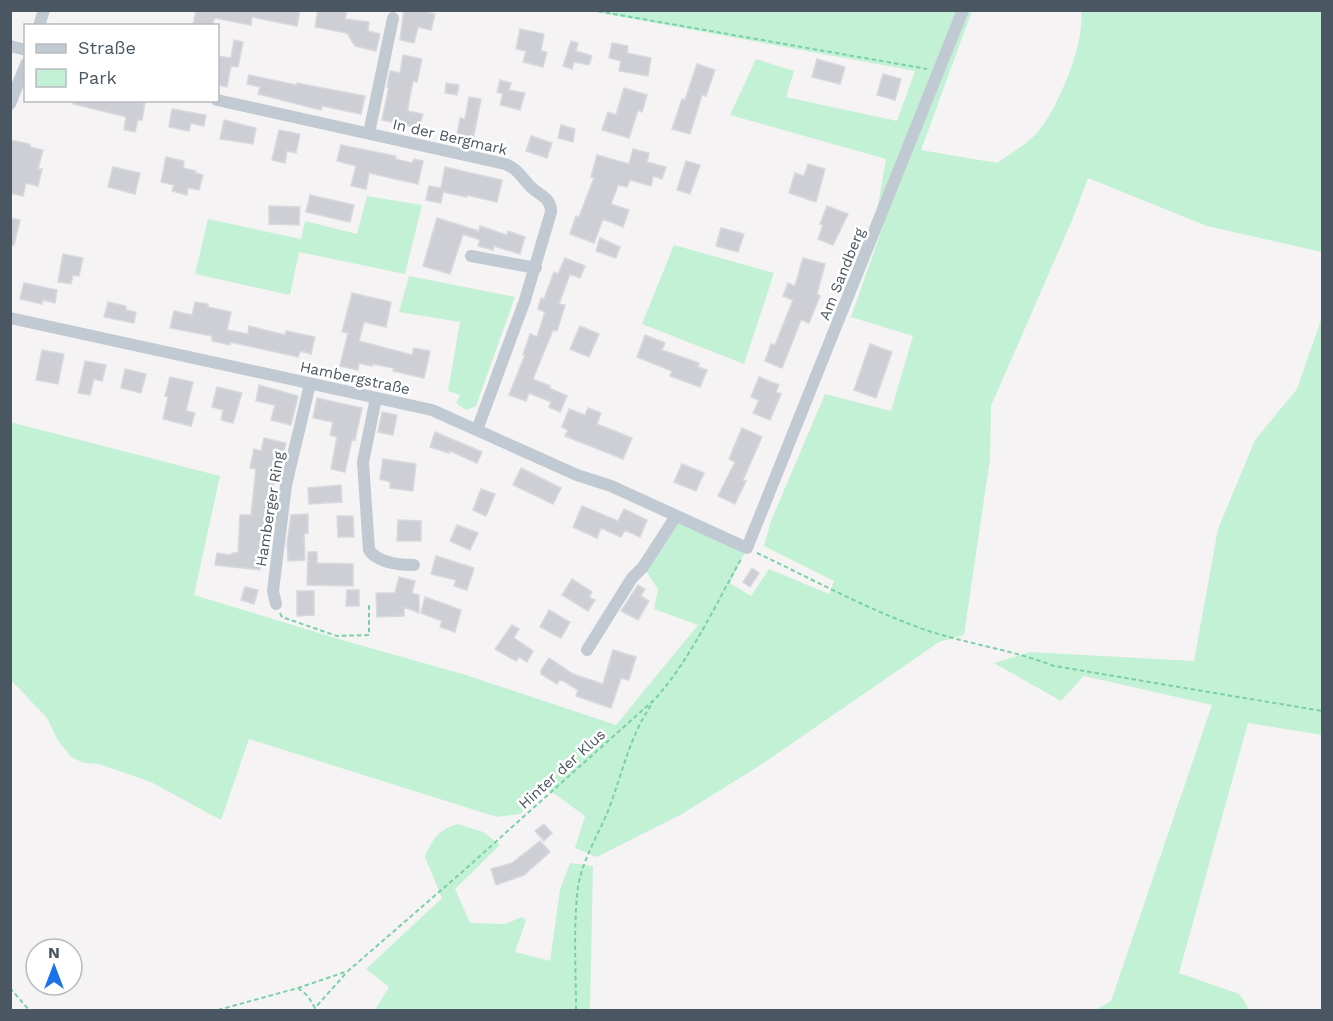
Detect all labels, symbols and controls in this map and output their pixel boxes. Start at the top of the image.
legend [24,24,219,102]
text: Straße [78,37,136,58]
text: Park [78,67,117,88]
street label: In der Bergmark [391,115,510,159]
street label: Am Sandberg [815,225,869,323]
street label: Hambergstraße [298,358,412,398]
street label: Hamberger Ring [252,450,288,568]
street label: Hinter der Klus [515,725,609,813]
north arrow [24,937,84,997]
text: N [48,943,60,962]

